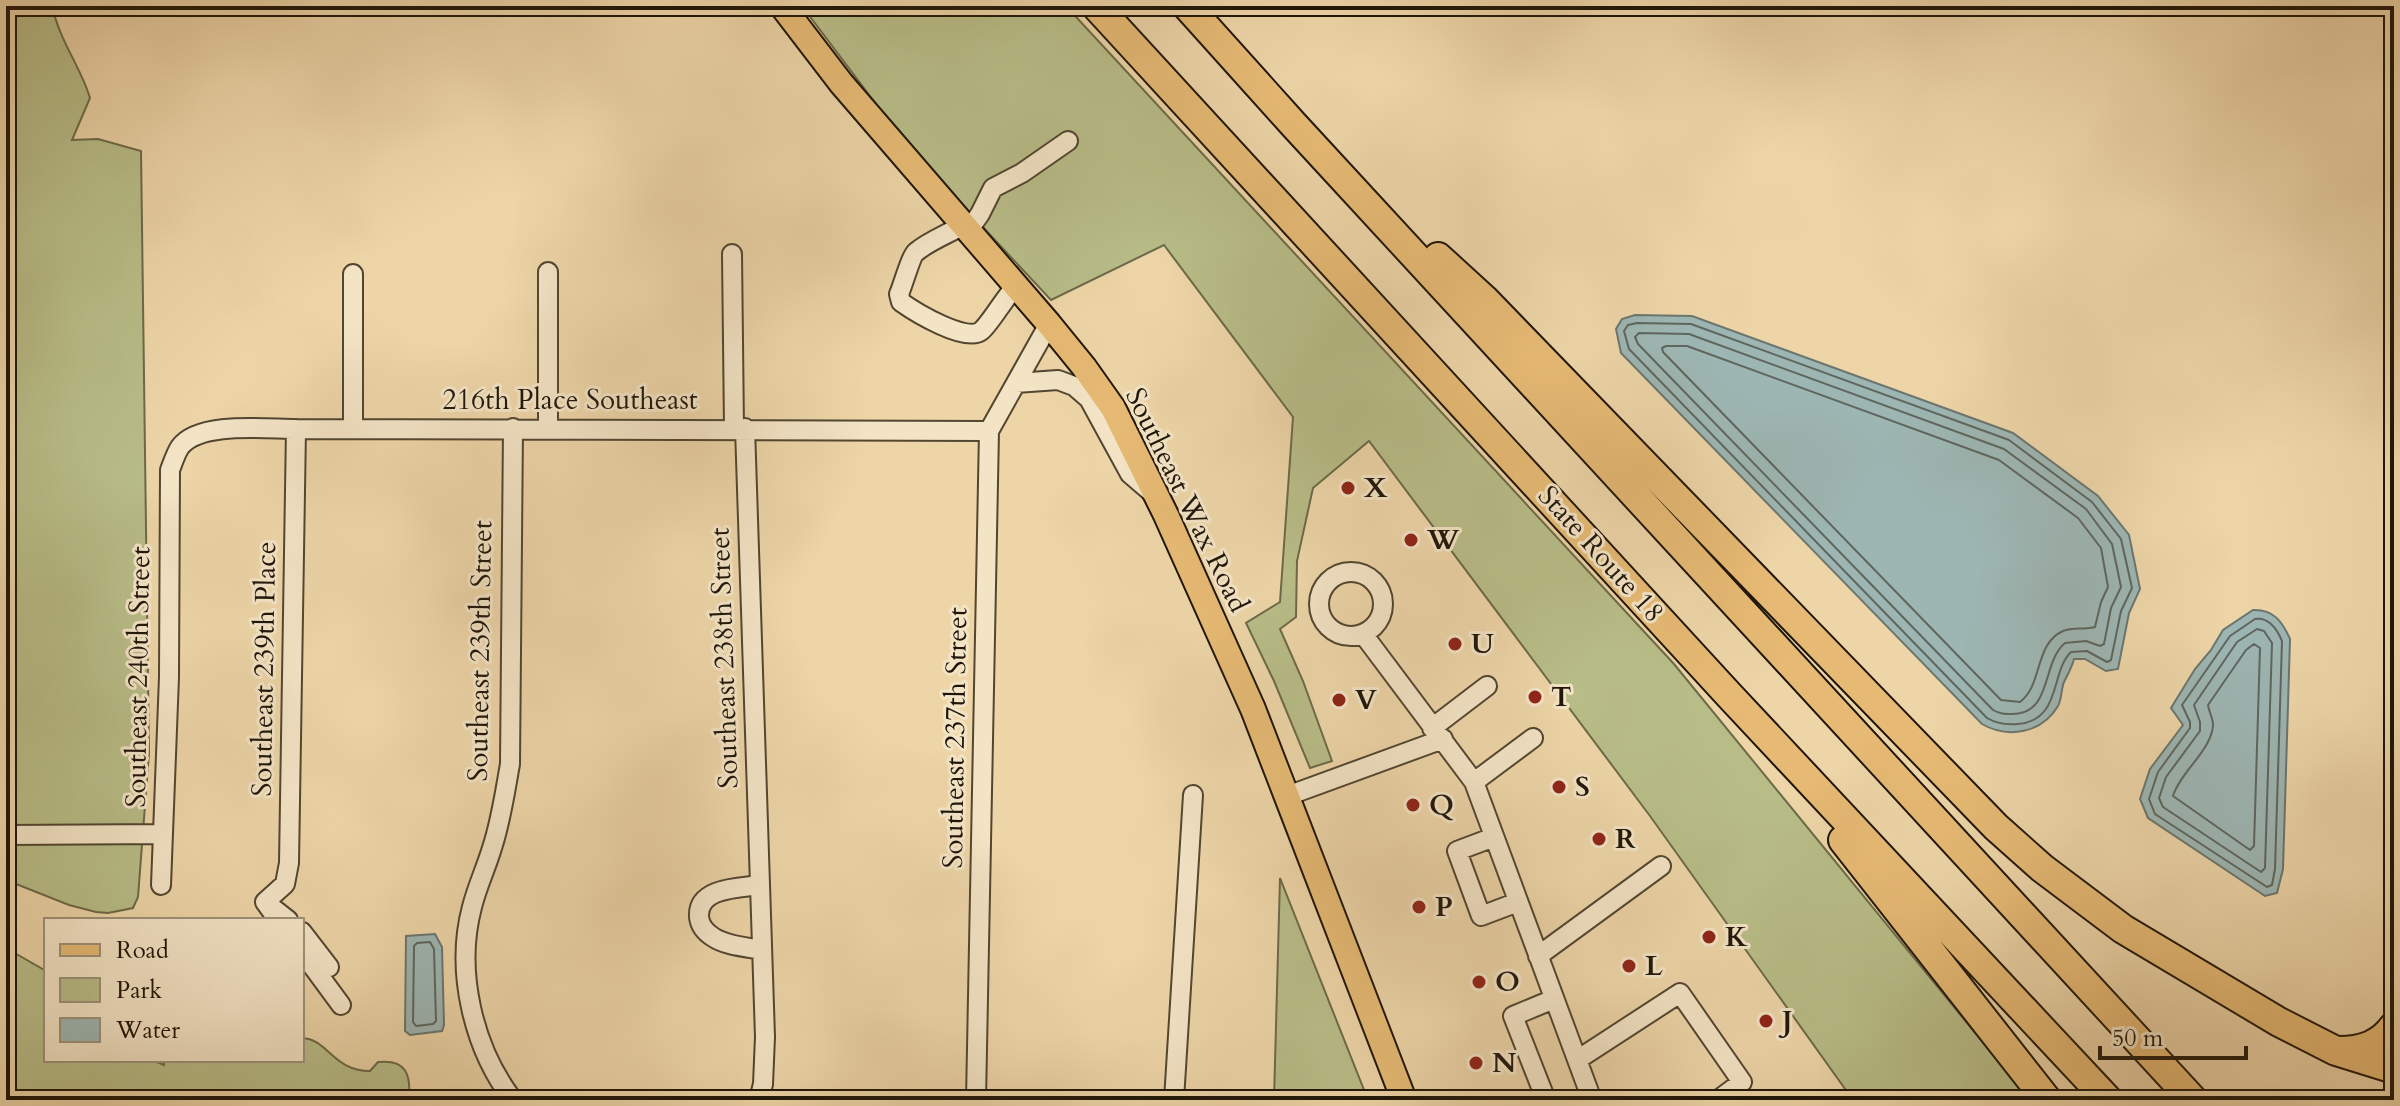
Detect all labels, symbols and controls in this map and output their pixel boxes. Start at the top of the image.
street label: 216th Place Southeast [442,381,698,419]
street label: Southeast Wax Road [1116,381,1258,619]
place label: X [1364,469,1388,507]
street label: State Route 18 [1529,477,1673,631]
marker: X [1339,479,1357,497]
street label: Southeast 239th Street [459,520,501,782]
place label: W [1426,521,1460,559]
street label: Southeast 238th Street [700,527,748,789]
marker: W [1402,531,1420,549]
street label: Southeast 239th Place [243,541,285,797]
street label: Southeast 240th Street [117,546,159,808]
street label: Southeast 237th Street [934,607,976,869]
place label: U [1471,625,1494,663]
marker: U [1446,635,1464,653]
place label: T [1551,678,1572,716]
place label: V [1355,681,1377,719]
marker: T [1526,688,1544,706]
marker: V [1330,691,1348,709]
place label: S [1575,768,1590,806]
marker: S [1550,778,1568,796]
place label: Q [1429,786,1454,824]
marker: Q [1404,796,1422,814]
place label: R [1615,820,1636,858]
marker: R [1590,830,1608,848]
place label: P [1435,888,1453,926]
marker: P [1410,898,1428,916]
legend [44,918,304,1062]
place label: K [1725,918,1748,956]
marker: K [1700,928,1718,946]
text: Road [116,934,169,967]
place label: L [1645,947,1663,985]
marker: L [1620,957,1638,975]
place label: O [1495,963,1520,1001]
marker: O [1470,973,1488,991]
text: Park [116,974,162,1007]
place label: J [1778,1002,1793,1040]
scale bar [2100,1010,2246,1060]
marker: J [1757,1012,1775,1030]
text: Water [115,1014,180,1047]
text: 50 m [2112,1022,2164,1055]
place label: N [1492,1044,1516,1082]
marker: N [1467,1054,1485,1072]

